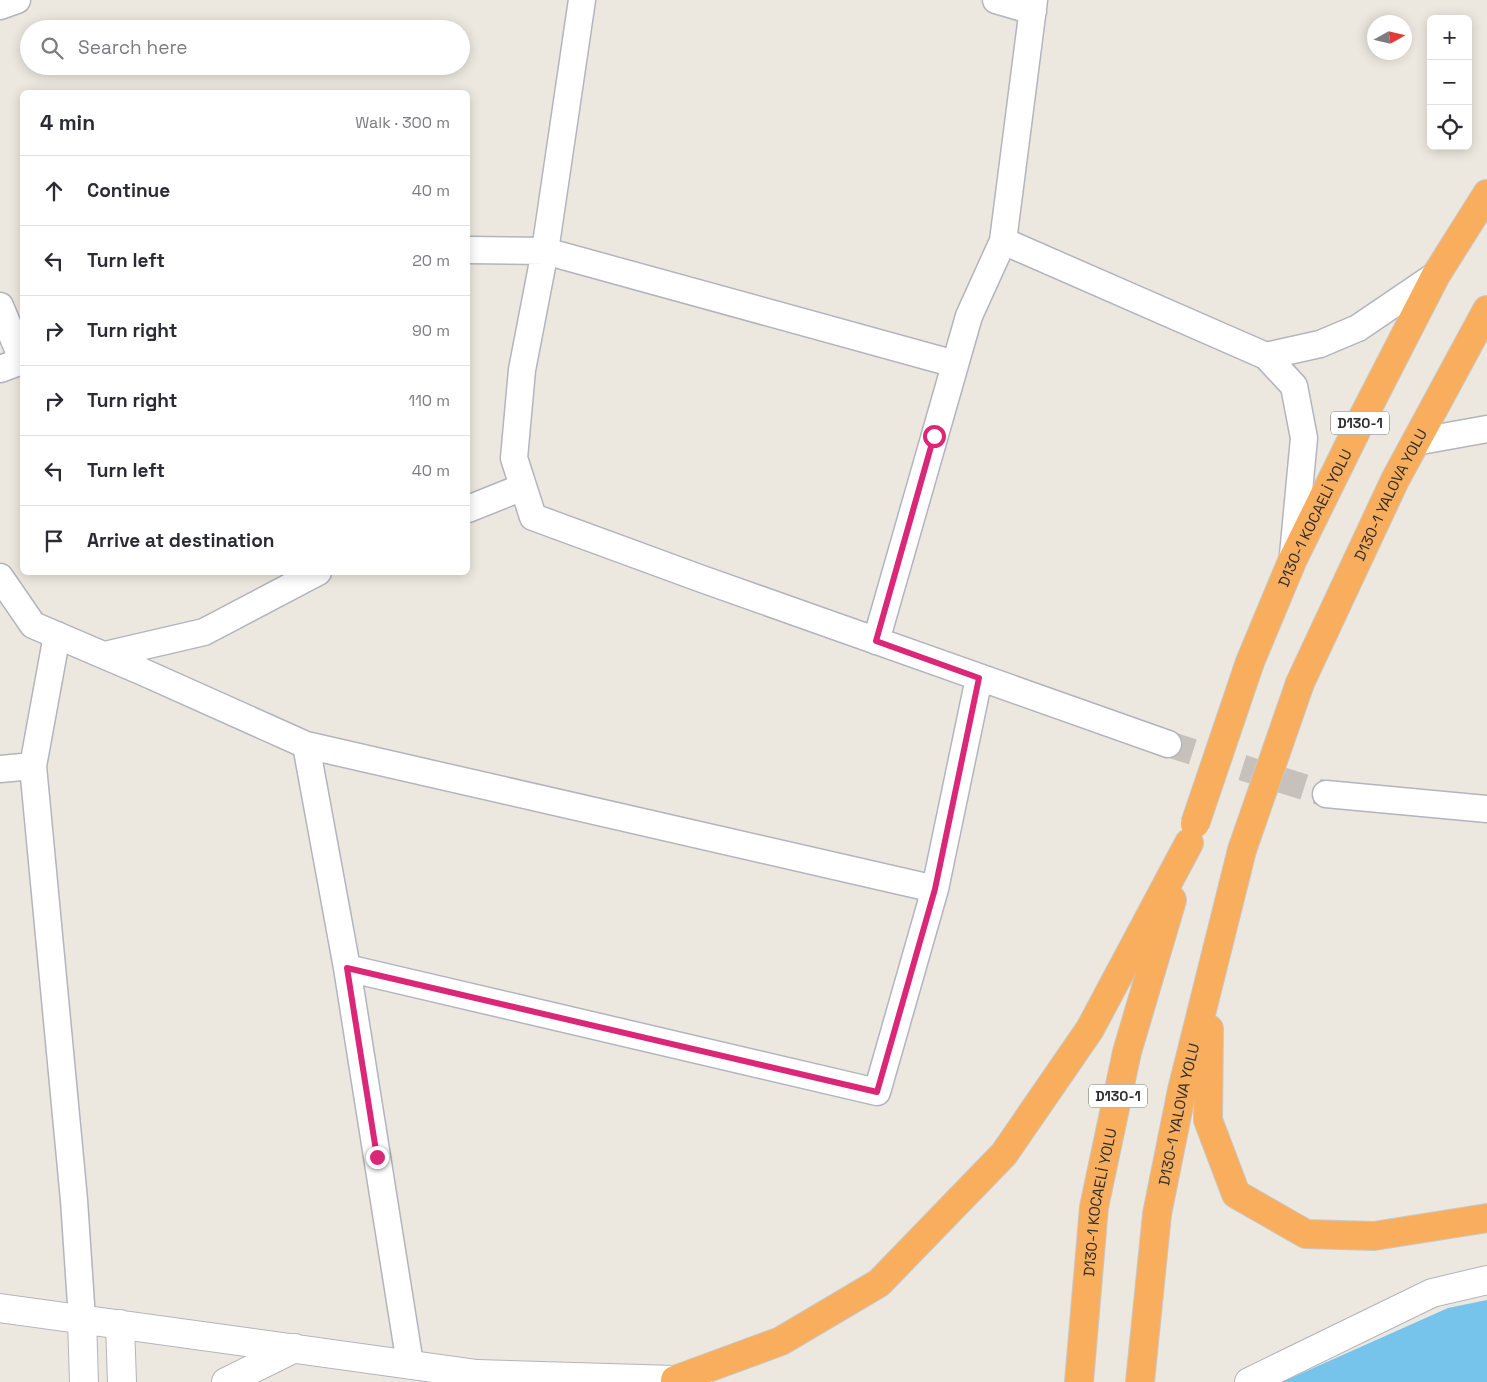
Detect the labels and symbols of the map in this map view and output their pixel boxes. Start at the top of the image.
north arrow [1367,15,1412,60]
road number: D130-1 [1331,412,1389,434]
route start [923,425,946,448]
street label: D130-1 YALOVA YOLU [1349,425,1431,563]
street label: D130-1 KOCAELİ YOLU [1273,446,1355,589]
street label: D130-1 YALOVA YOLU [1154,1041,1203,1187]
road number: D130-1 [1089,1084,1147,1108]
street label: D130-1 KOCAELİ YOLU [1079,1126,1120,1277]
route end [366,1146,389,1169]

